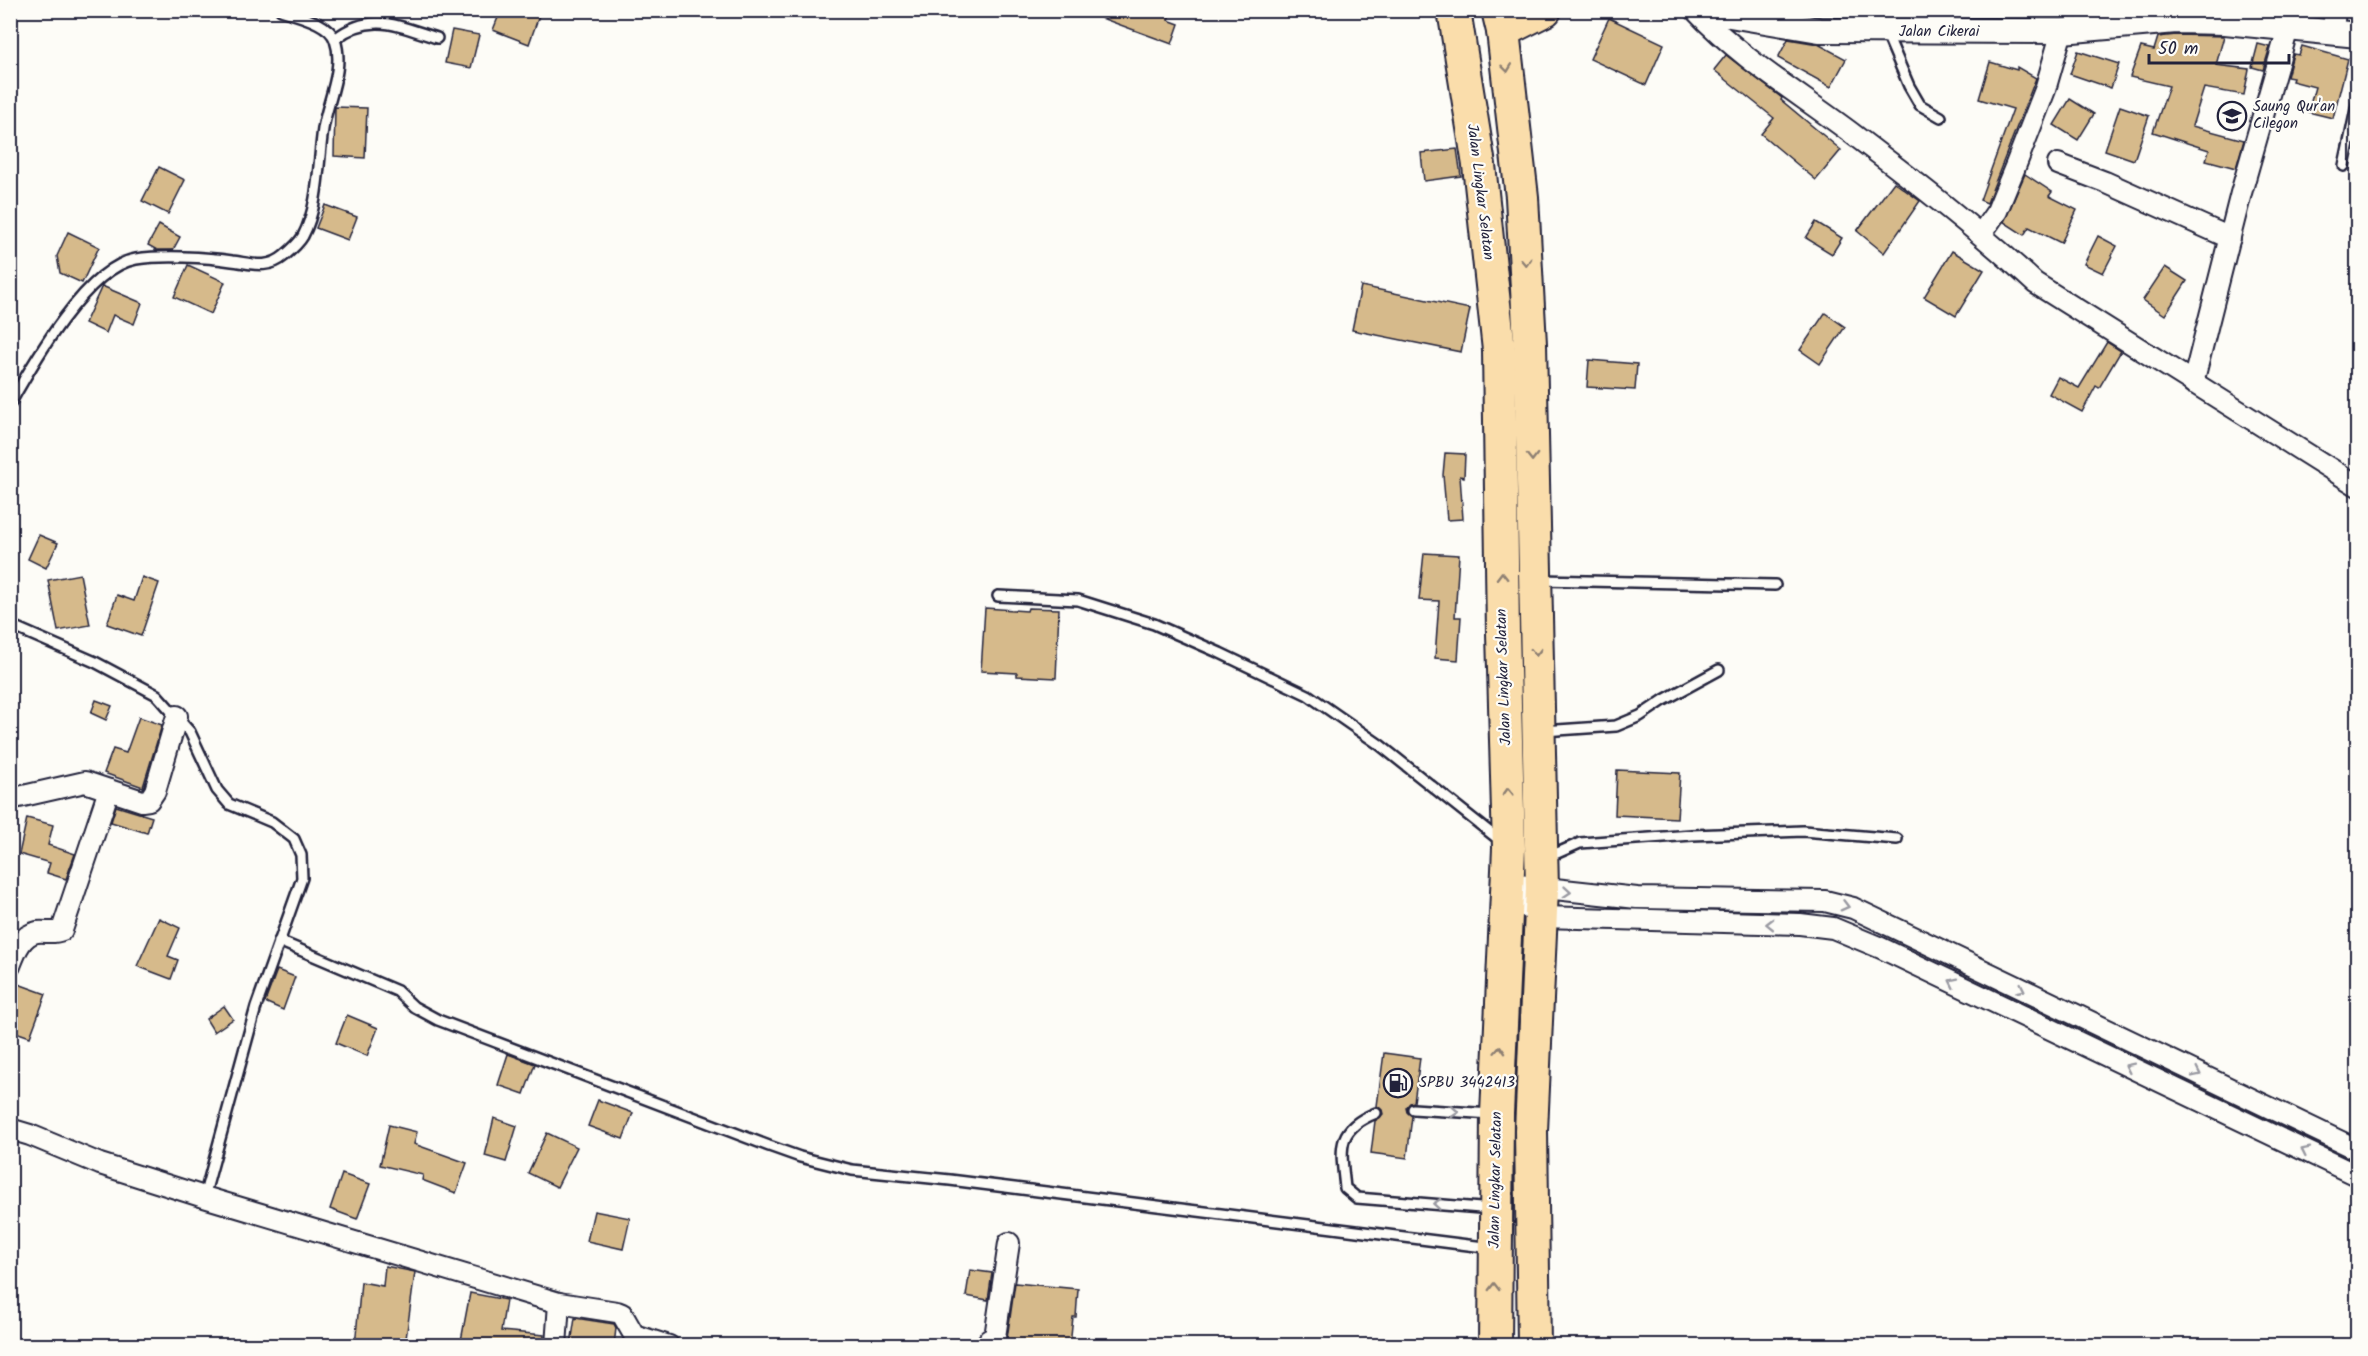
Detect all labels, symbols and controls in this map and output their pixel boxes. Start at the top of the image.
street label: Jalan Cikerai [1899,20,1981,44]
scale bar [2149,27,2288,65]
text: 50 m [2158,35,2198,64]
one-way arrow [1501,64,1513,73]
place label: Saung Qur'an Cilegon [2253,95,2335,136]
school or university icon: Saung Qur'an Cilegon [2216,100,2248,132]
street label: Jalan Lingkar Selatan [1460,123,1500,261]
one-way arrow [1519,258,1532,267]
one-way arrow [1526,453,1539,462]
one-way arrow [1496,572,1508,581]
street label: Jalan Lingkar Selatan [1490,608,1518,746]
one-way arrow [1530,648,1542,657]
one-way arrow [1501,788,1514,797]
one-way arrow [1563,885,1572,898]
one-way arrow [1840,899,1850,912]
one-way arrow [1766,918,1775,930]
one-way arrow [1949,978,1960,990]
one-way arrow [2015,982,2026,993]
one-way arrow [1493,1046,1506,1055]
one-way arrow [2124,1062,2135,1074]
one-way arrow [2191,1066,2202,1078]
fuel station icon: SPBU 3442413 [1382,1067,1414,1099]
place label: SPBU 3442413 [1419,1071,1515,1095]
one-way arrow [1450,1105,1459,1118]
street label: Jalan Lingkar Selatan [1483,1111,1509,1249]
one-way arrow [2300,1147,2311,1159]
one-way arrow [1432,1198,1441,1211]
one-way arrow [1488,1283,1500,1292]

